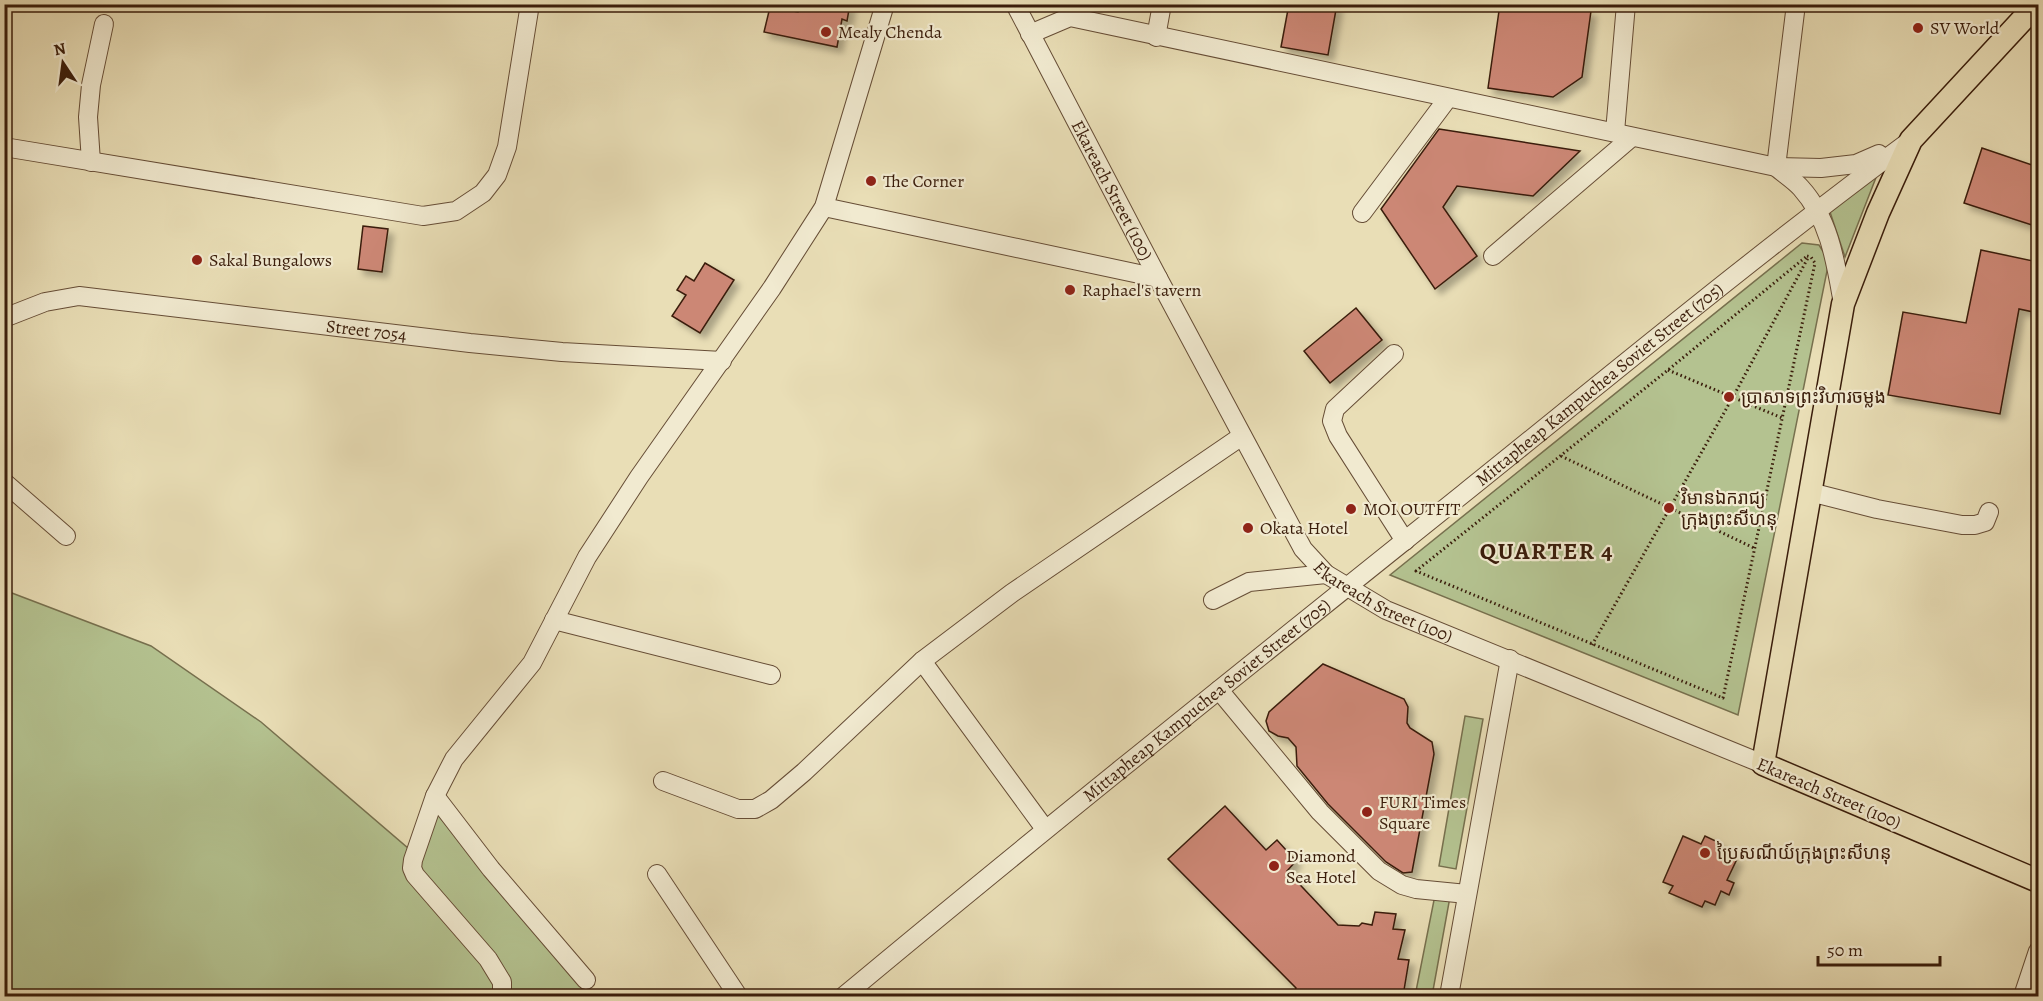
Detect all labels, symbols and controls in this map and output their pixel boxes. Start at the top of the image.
place label: SV World [1930,16,2000,40]
place label: Mealy Chenda [838,20,943,44]
marker: SV World [1911,21,1925,35]
marker: Mealy Chenda [819,25,833,39]
north arrow [33,33,93,93]
text: N [52,37,68,61]
street label: Ekareach Street (100) [1066,116,1159,264]
place label: The Corner [883,169,964,193]
marker: The Corner [864,174,878,188]
place label: Sakal Bungalows [209,248,332,272]
marker: Sakal Bungalows [190,253,204,267]
street label: Mittapheap Kampuchea Soviet Street (705) [1470,277,1728,491]
place label: Raphael's tavern [1082,278,1202,302]
marker: Raphael's tavern [1063,283,1077,297]
street label: Street 7054 [325,314,408,347]
place label: ប្រាសាទព្រះវិហារចម្លង [1741,385,1886,409]
marker: ប្រាសាទព្រះវិហារចម្លង [1722,390,1736,404]
place label: វិមានឯករាជ្យ ក្រុងព្រះសីហនុ [1680,486,1777,531]
place label: MOI OUTFIT [1363,497,1460,521]
marker: វិមានឯករាជ្យ ក្រុងព្រះសីហនុ [1662,501,1676,515]
marker: MOI OUTFIT [1344,502,1358,516]
place label: Okata Hotel [1260,516,1349,540]
marker: Okata Hotel [1241,521,1255,535]
district label: QUARTER 4 [1480,535,1614,567]
street label: Ekareach Street (100) [1308,556,1456,648]
street label: Mittapheap Kampuchea Soviet Street (705) [1078,593,1335,807]
street label: Ekareach Street (100) [1753,752,1905,834]
place label: FURI Times Square [1379,790,1466,835]
marker: FURI Times Square [1360,805,1374,819]
place label: ប្រៃសណីយ៍ក្រុងព្រះសីហនុ [1717,841,1891,865]
place label: Diamond Sea Hotel [1286,844,1356,889]
marker: ប្រៃសណីយ៍ក្រុងព្រះសីហនុ [1698,846,1712,860]
marker: Diamond Sea Hotel [1267,859,1281,873]
scale bar [1818,929,1940,967]
text: 50 m [1827,938,1863,962]

